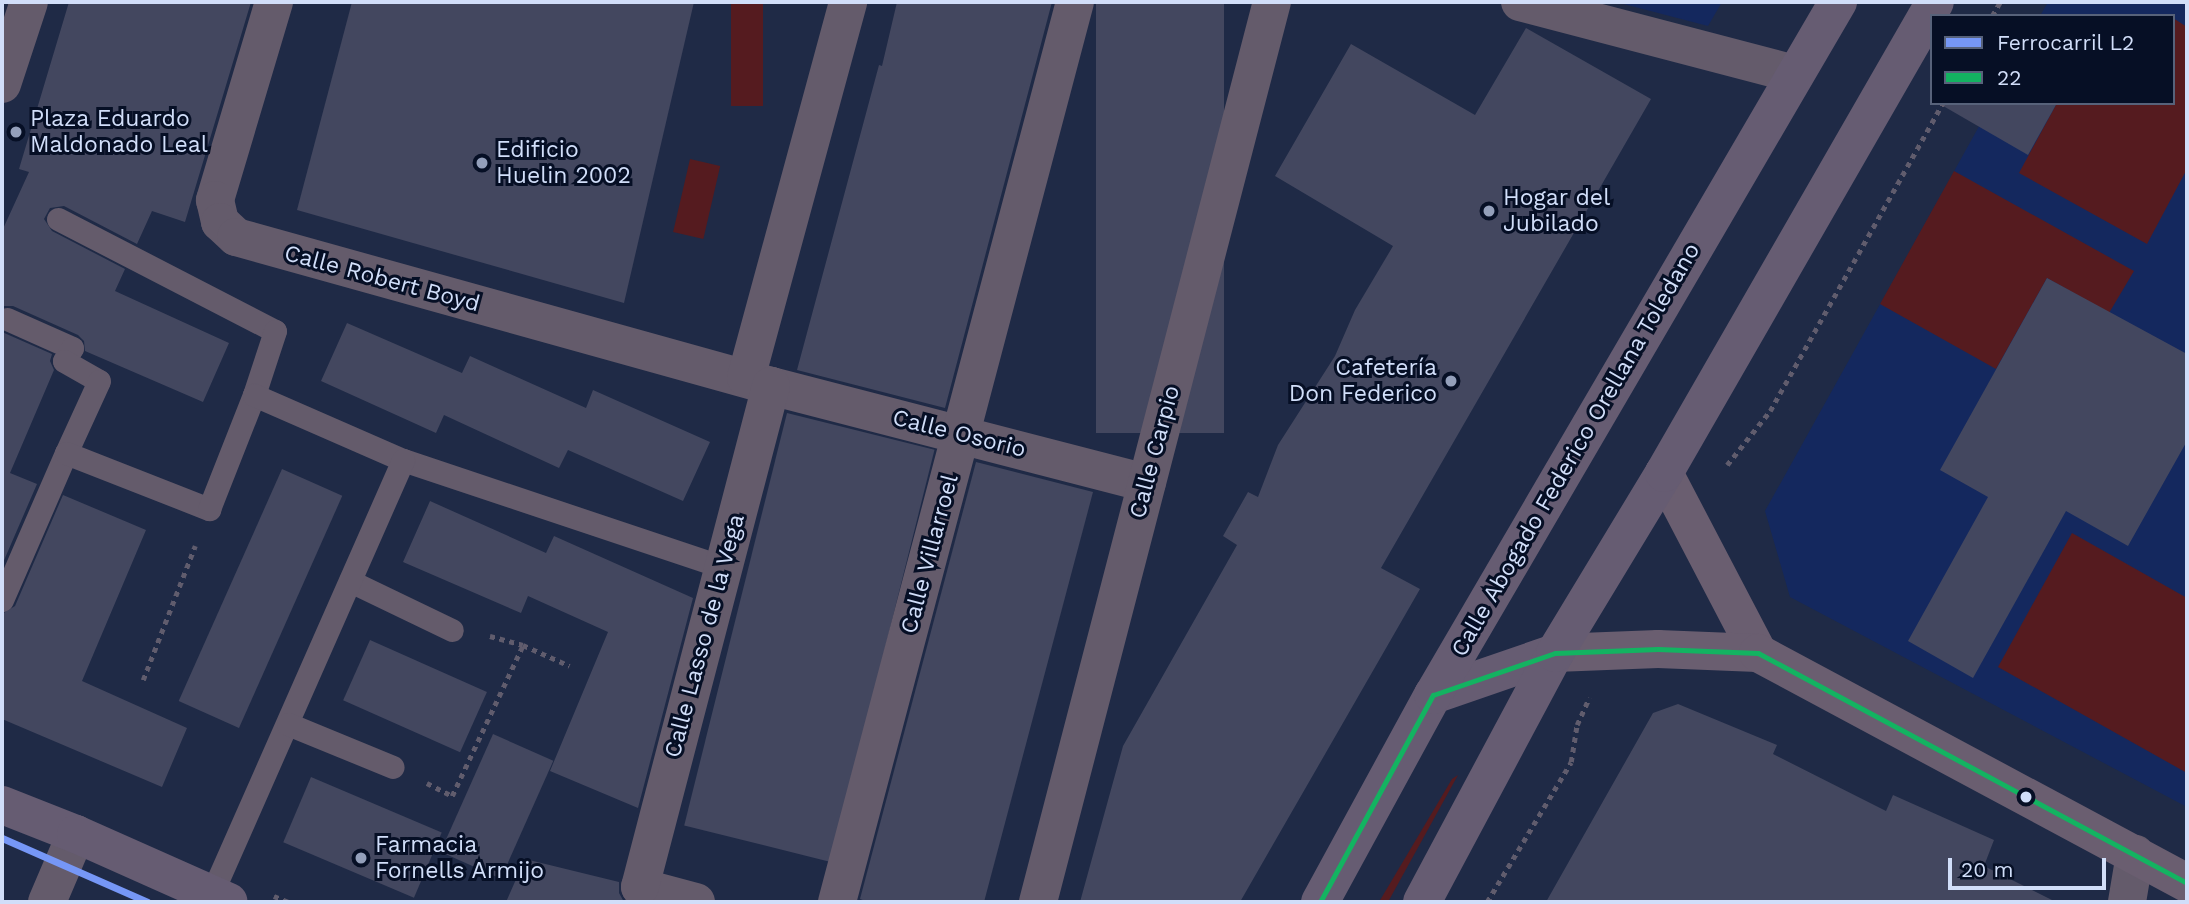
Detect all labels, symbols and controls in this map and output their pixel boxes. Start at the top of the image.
legend [1930,14,2175,105]
text: Ferrocarril L2 [1997,30,2134,55]
text: 22 [1997,65,2022,90]
place label: Plaza Eduardo Maldonado Leal [30,105,208,159]
marker: Plaza Eduardo Maldonado Leal [8,124,24,140]
place label: Edificio Huelin 2002 [496,136,631,190]
marker: Edificio Huelin 2002 [474,155,490,171]
place label: Hogar del Jubilado [1503,184,1611,238]
marker: Hogar del Jubilado [1481,203,1497,219]
street label: Calle Abogado Federico Orellana Toledano [1445,237,1707,663]
street label: Calle Robert Boyd [281,240,483,318]
place label: Cafetería Don Federico [1289,354,1437,408]
marker: Cafetería Don Federico [1443,373,1459,389]
street label: Calle Carpio [1124,383,1186,521]
street label: Calle Osorio [889,404,1029,464]
street label: Calle Villarroel [895,471,965,637]
street label: Calle Lasso de la Vega [659,511,751,761]
unlabelled marker [2019,790,2033,804]
place label: Farmacia Fornells Armijo [375,831,545,885]
scale bar [1951,844,2108,888]
marker: Farmacia Fornells Armijo [353,850,369,866]
text: 20 m [1961,857,2013,882]

